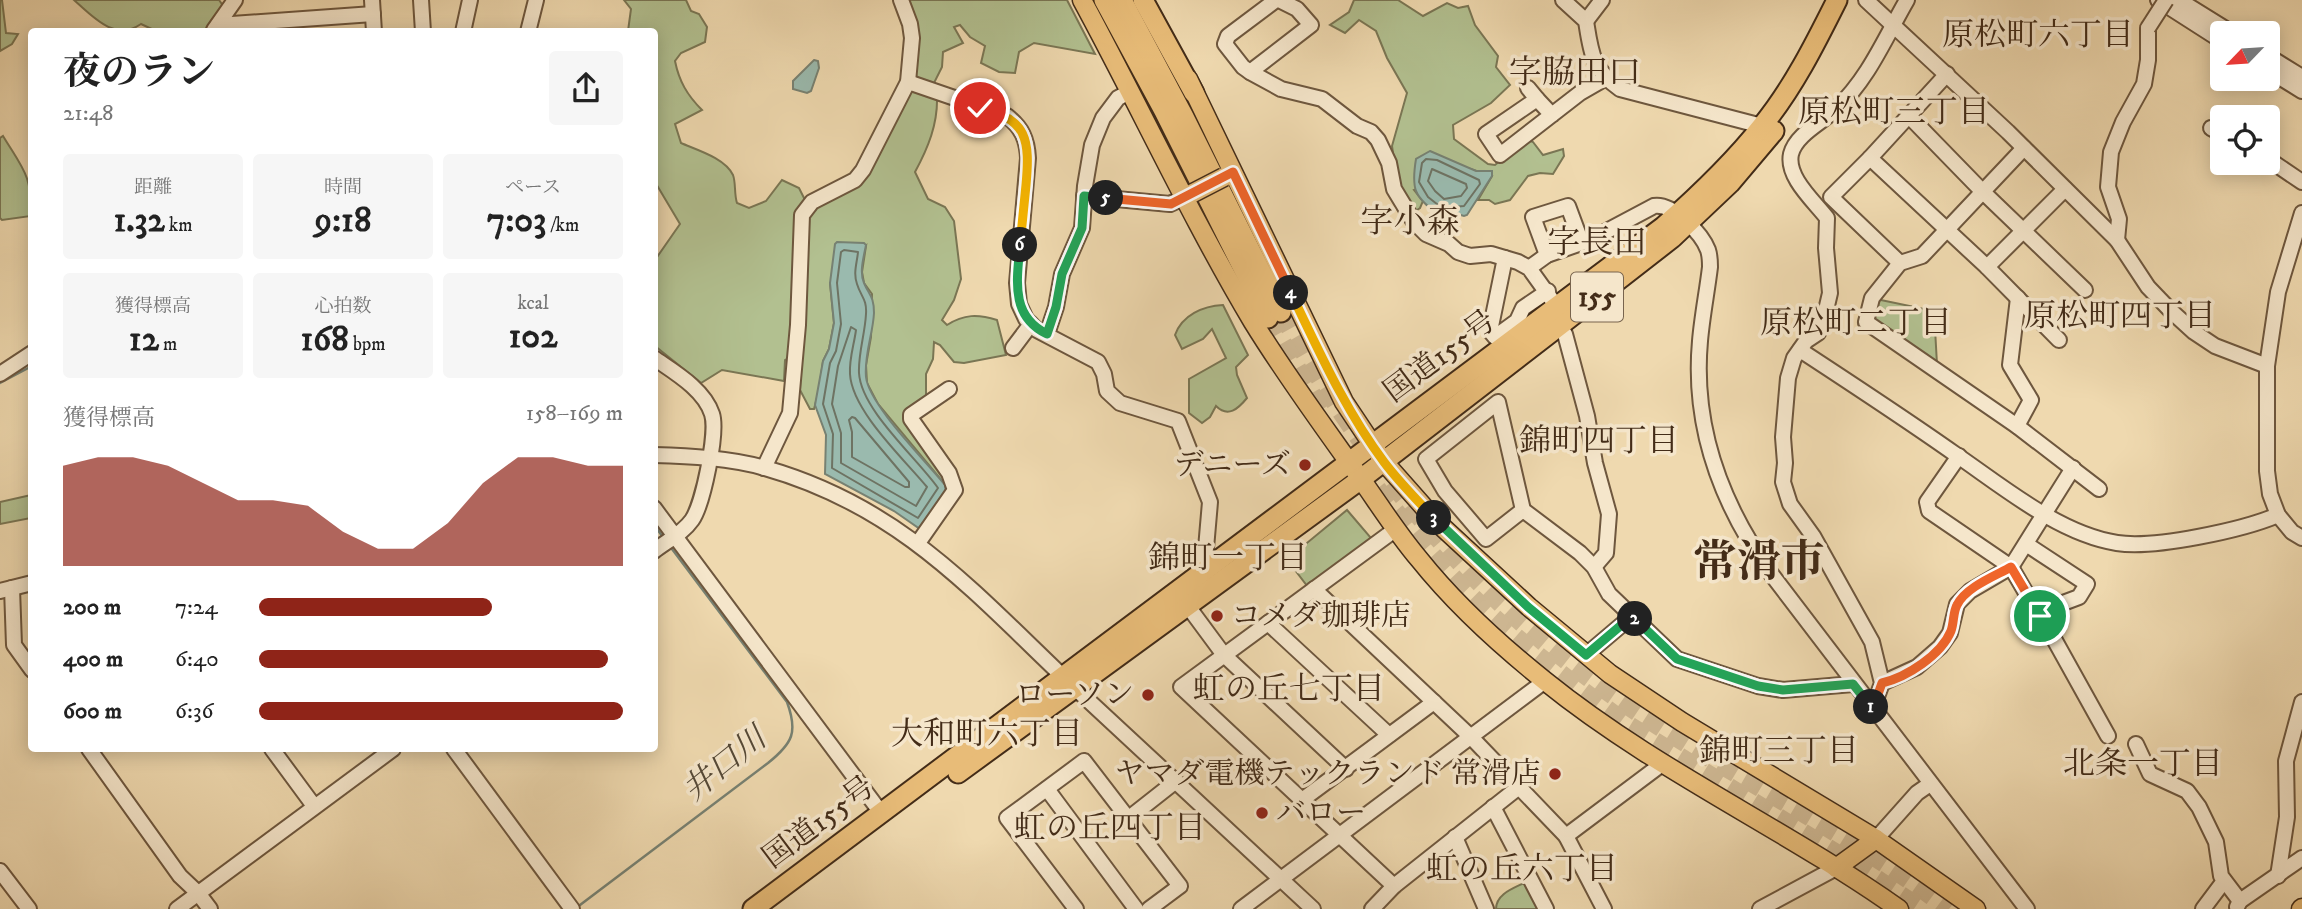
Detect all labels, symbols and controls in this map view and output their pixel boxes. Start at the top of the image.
district label: 原松町六丁目 [1942,16,2134,56]
north arrow [2210,21,2280,91]
map controls [2210,21,2280,175]
text: 夜のラン [63,49,215,97]
button: share [549,51,623,125]
district label: 字脇田口 [1509,53,1641,94]
pin [950,78,1010,138]
icon: check [961,89,999,127]
district label: 原松町三丁目 [1798,93,1990,133]
text: 21:48 [63,99,114,128]
button: locate [2210,105,2280,175]
text: 距離 [134,176,172,199]
text: 時間 [324,176,362,199]
text: ペース [505,176,561,199]
pin: 5 [1088,180,1124,216]
text: 5 [1101,186,1110,209]
text: 1.32 [113,199,165,243]
text: 9:18 [315,199,371,243]
text: 7:03 [487,199,546,243]
district label: 字小森 [1361,202,1460,243]
text: km [165,214,193,237]
text: /km [546,214,579,237]
district label: 字長田 [1548,223,1647,264]
pin: 6 [1002,228,1038,262]
text: 6 [1015,233,1024,256]
road number: 155 [1571,272,1623,322]
pin: 4 [1274,276,1308,310]
text: 4 [1285,281,1296,304]
text: kcal [517,292,549,315]
text: 獲得標高 [115,295,191,318]
text: 心拍数 [314,295,372,318]
district label: 原松町四丁目 [2024,297,2216,337]
street label: 国道155号 [1377,303,1503,411]
district label: 原松町二丁目 [1760,304,1952,344]
text: 102 [509,315,557,359]
text: 12 [129,318,159,362]
text: 168 [300,318,349,362]
text: m [159,333,177,356]
text: bpm [349,333,386,356]
text: 158–169 m [526,399,623,428]
text: 獲得標高 [63,404,155,433]
district label: 錦町四丁目 [1519,422,1679,462]
place label: デニーズ [1174,447,1291,484]
marker: デニーズ [1297,457,1313,473]
pin: 3 [1416,500,1452,536]
text: 3 [1430,506,1437,529]
district label: 常滑市 [1693,536,1825,591]
district label: 錦町一丁目 [1148,539,1308,579]
pin [2010,586,2070,646]
text: 200 m [63,593,121,622]
text: 7:24 [175,593,218,622]
icon: arrive [2021,597,2059,635]
place label: コメダ珈琲店 [1231,598,1411,635]
pin: 2 [1618,602,1652,636]
text: 2 [1630,607,1639,630]
marker: コメダ珈琲店 [1209,608,1225,624]
text: 400 m [63,645,123,674]
text: 6:40 [175,645,219,674]
district label: 虹の丘七丁目 [1193,670,1385,710]
place label: ローソン [1015,677,1134,714]
marker: ローソン [1140,687,1156,703]
pin: 1 [1854,690,1888,724]
text: 1 [1867,695,1874,718]
text: 600 m [63,697,122,726]
text: 6:36 [175,697,214,726]
district label: 大和町六丁目 [891,715,1083,755]
water label: 井口川 [675,717,777,811]
district label: 錦町三丁目 [1699,732,1859,772]
district label: 北条一丁目 [2063,745,2223,785]
place label: ヤマダ電機テックランド 常滑店 [1115,756,1541,793]
marker: ヤマダ電機テックランド 常滑店 [1547,766,1563,782]
street label: 国道155号 [756,769,882,877]
place label: バロー [1276,795,1366,832]
marker: バロー [1254,805,1270,821]
district label: 虹の丘四丁目 [1014,809,1206,849]
district label: 虹の丘六丁目 [1426,850,1618,890]

